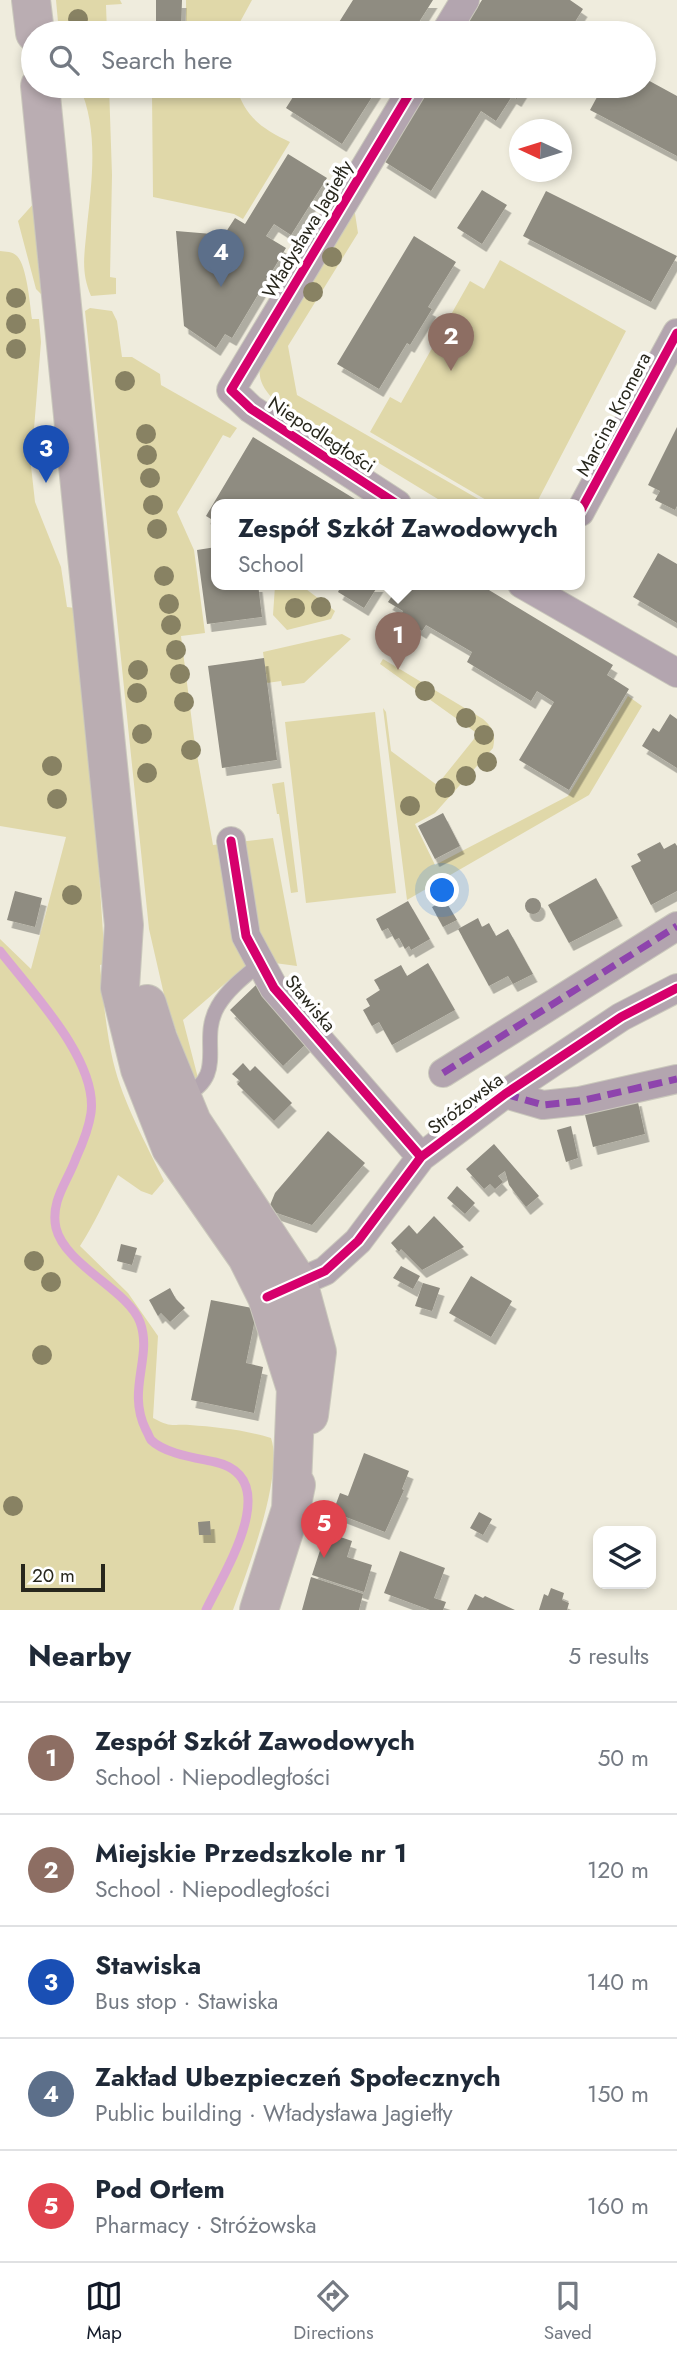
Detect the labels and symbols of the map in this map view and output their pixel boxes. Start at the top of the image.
north arrow [509,119,572,182]
street label: Władysława Jagiełły [256,155,360,303]
pin: 4 [198,229,244,287]
pin: 2 [428,313,474,371]
street label: Marcina Kromera [569,347,658,481]
street label: Niepodległości [263,390,381,479]
pin: 3 [23,425,69,483]
pin: 1 [375,612,421,670]
your location [425,873,459,907]
street label: Stawiska [279,969,343,1038]
street label: Stróżowska [422,1066,509,1141]
pin: 5 [301,1500,347,1558]
scale bar [21,1561,105,1593]

